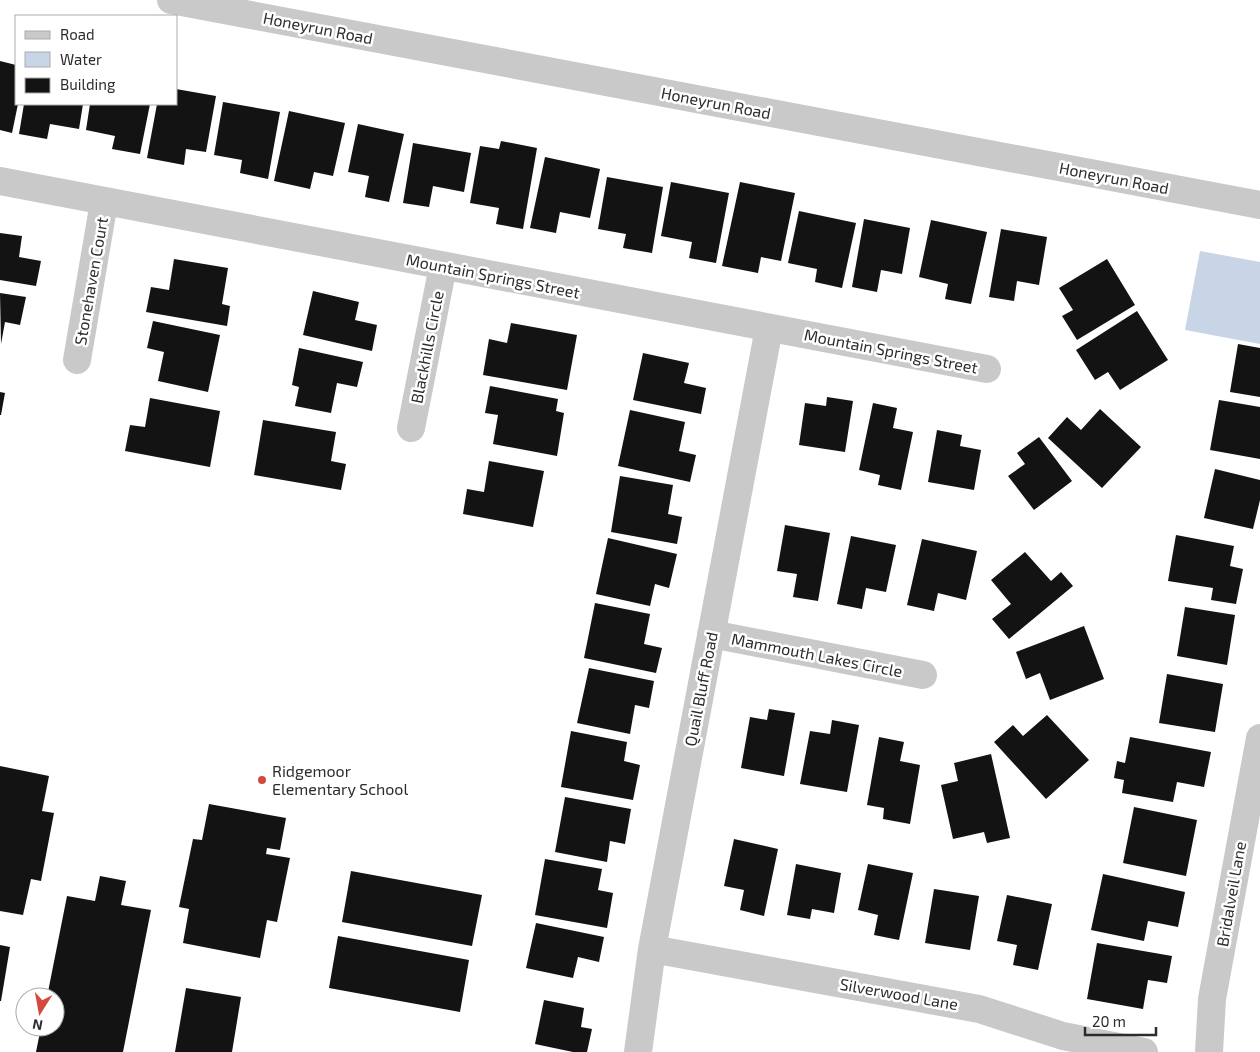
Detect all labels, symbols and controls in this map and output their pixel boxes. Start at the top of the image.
street label: Honeyrun Road [262,8,375,47]
legend [15,15,178,105]
text: Road [60,25,95,43]
text: Water [60,50,102,68]
text: Building [60,75,116,93]
street label: Honeyrun Road [660,83,773,122]
street label: Honeyrun Road [1058,158,1171,197]
street label: Stonehaven Court [70,215,111,346]
street label: Mountain Springs Street [405,249,581,302]
street label: Blackhills Circle [406,289,447,405]
street label: Mountain Springs Street [803,324,979,377]
street label: Mammouth Lakes Circle [730,629,904,680]
street label: Quail Bluff Road [680,630,722,748]
place label: Ridgemoor Elementary School [272,761,408,798]
marker: Ridgemoor Elementary School [256,774,268,786]
street label: Bridalveil Lane [1212,840,1249,948]
street label: Silverwood Lane [839,974,960,1013]
north arrow [15,987,65,1037]
scale bar [1085,1004,1156,1036]
text: 20 m [1092,1012,1126,1030]
text: N [31,1016,44,1035]

